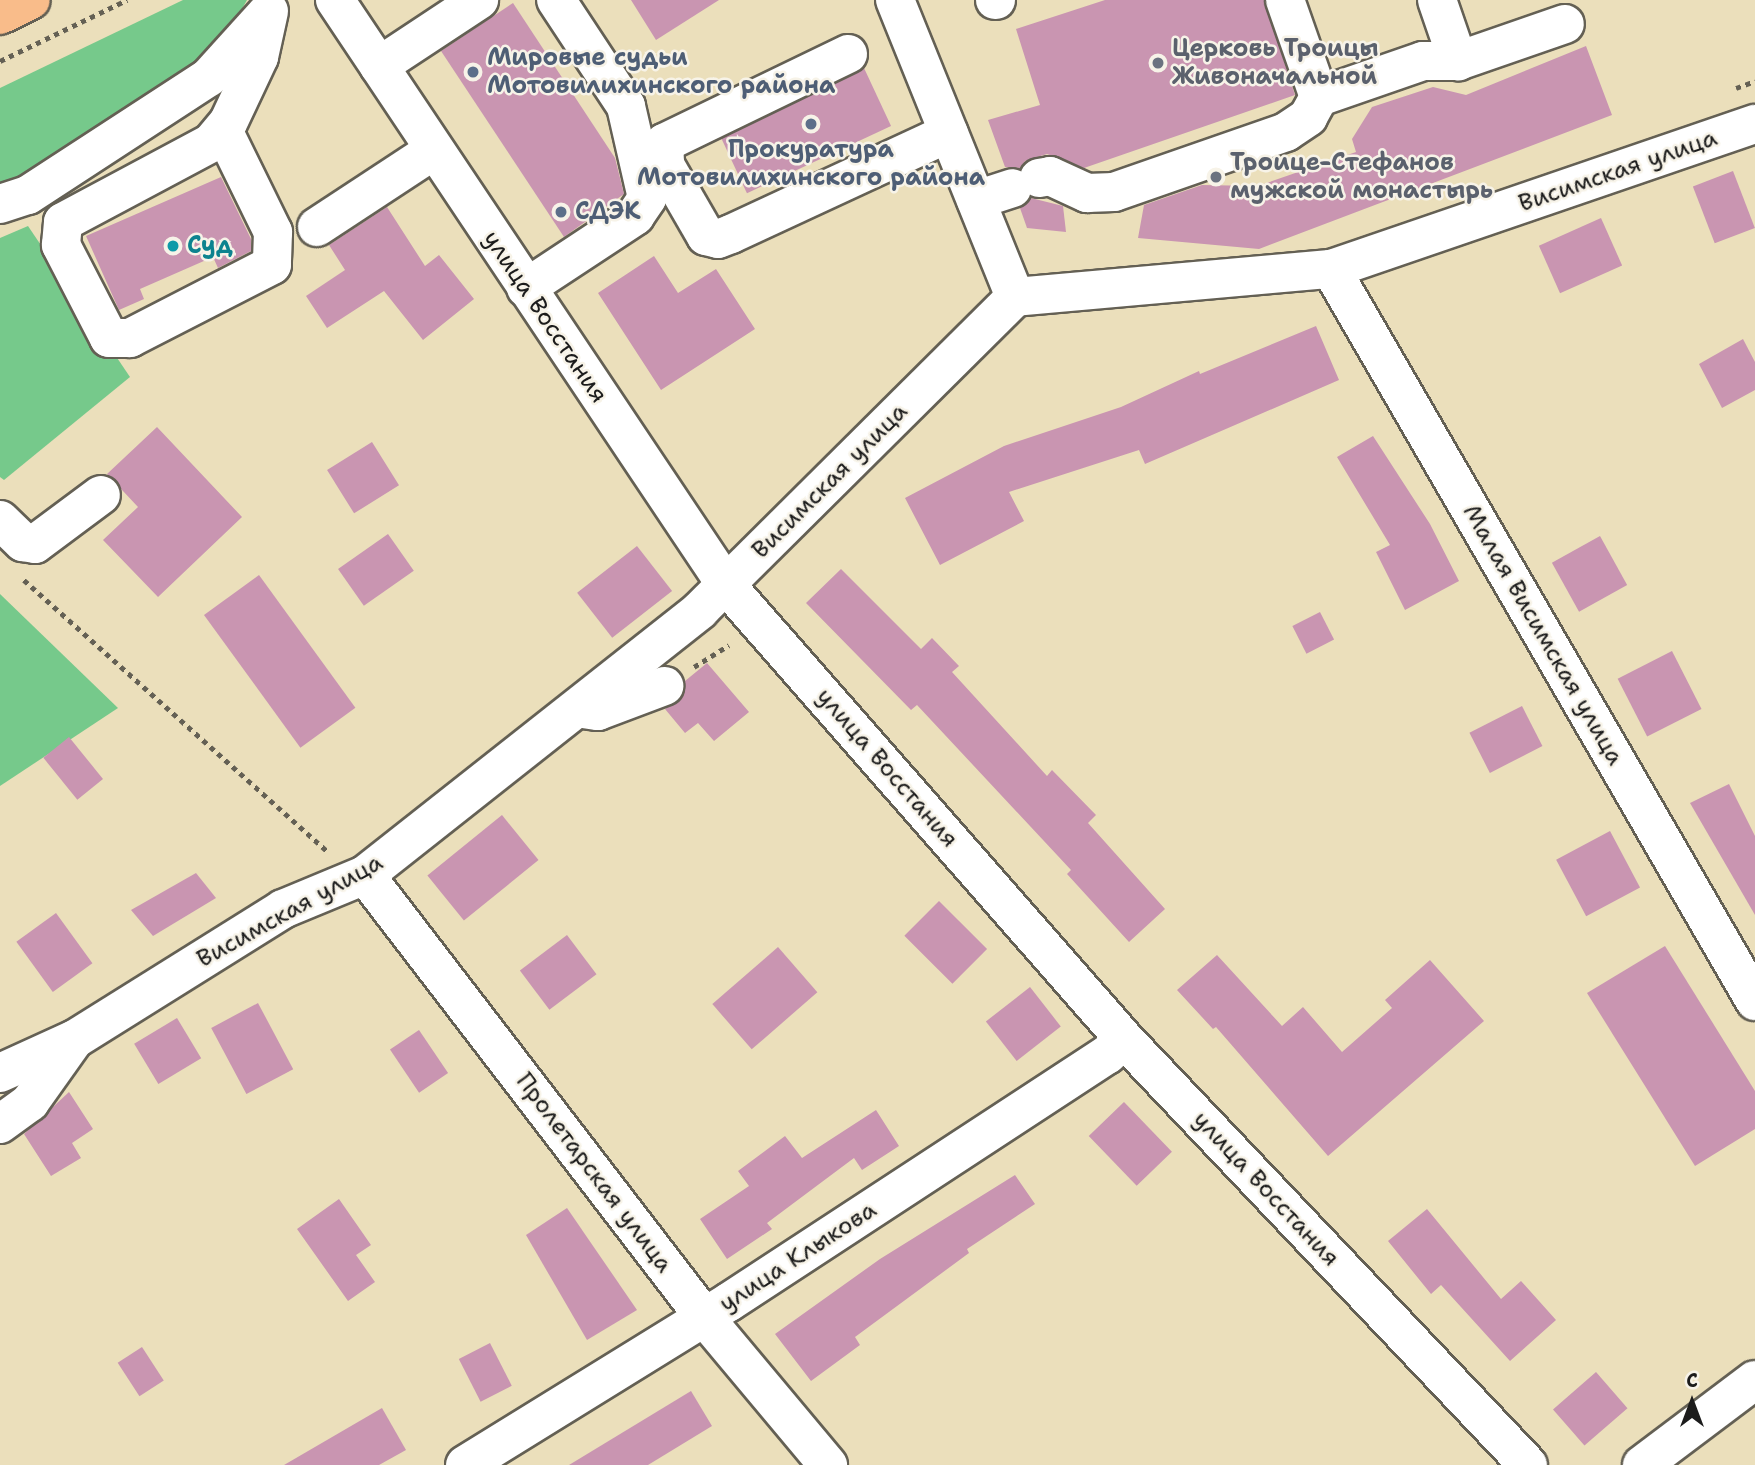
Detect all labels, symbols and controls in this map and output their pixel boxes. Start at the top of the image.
place label: Церковь Троицы Живоначальной [1172,35,1378,91]
place label: Мировые судьи Мотовилихинского района [487,44,835,100]
marker: Церковь Троицы Живоначальной [1150,55,1166,71]
marker: Мировые судьи Мотовилихинского района [465,64,481,80]
marker: Прокуратура Мотовилихинского района [803,116,819,132]
street label: Висимская улица [1515,124,1721,218]
place label: Прокуратура Мотовилихинского района [637,136,985,192]
place label: Троице-Стефанов мужской монастырь [1230,149,1493,205]
marker: Троице-Стефанов мужской монастырь [1208,169,1224,185]
place label: СДЭК [575,198,641,226]
marker: СДЭК [553,204,569,220]
street label: улица Восстания [477,225,613,409]
place label: Суд [187,232,233,260]
marker: Суд [165,238,181,254]
street label: Висимская улица [746,397,914,565]
street label: Малая Висимская улица [1456,500,1630,770]
street label: улица Восстания [810,683,964,853]
street label: Висимская улица [192,848,388,974]
street label: Пролетарская улица [510,1067,678,1279]
street label: улица Восстания [1187,1106,1345,1272]
street label: улица Клыкова [714,1196,882,1318]
north arrow [1657,1367,1727,1437]
text: С [1686,1368,1698,1393]

